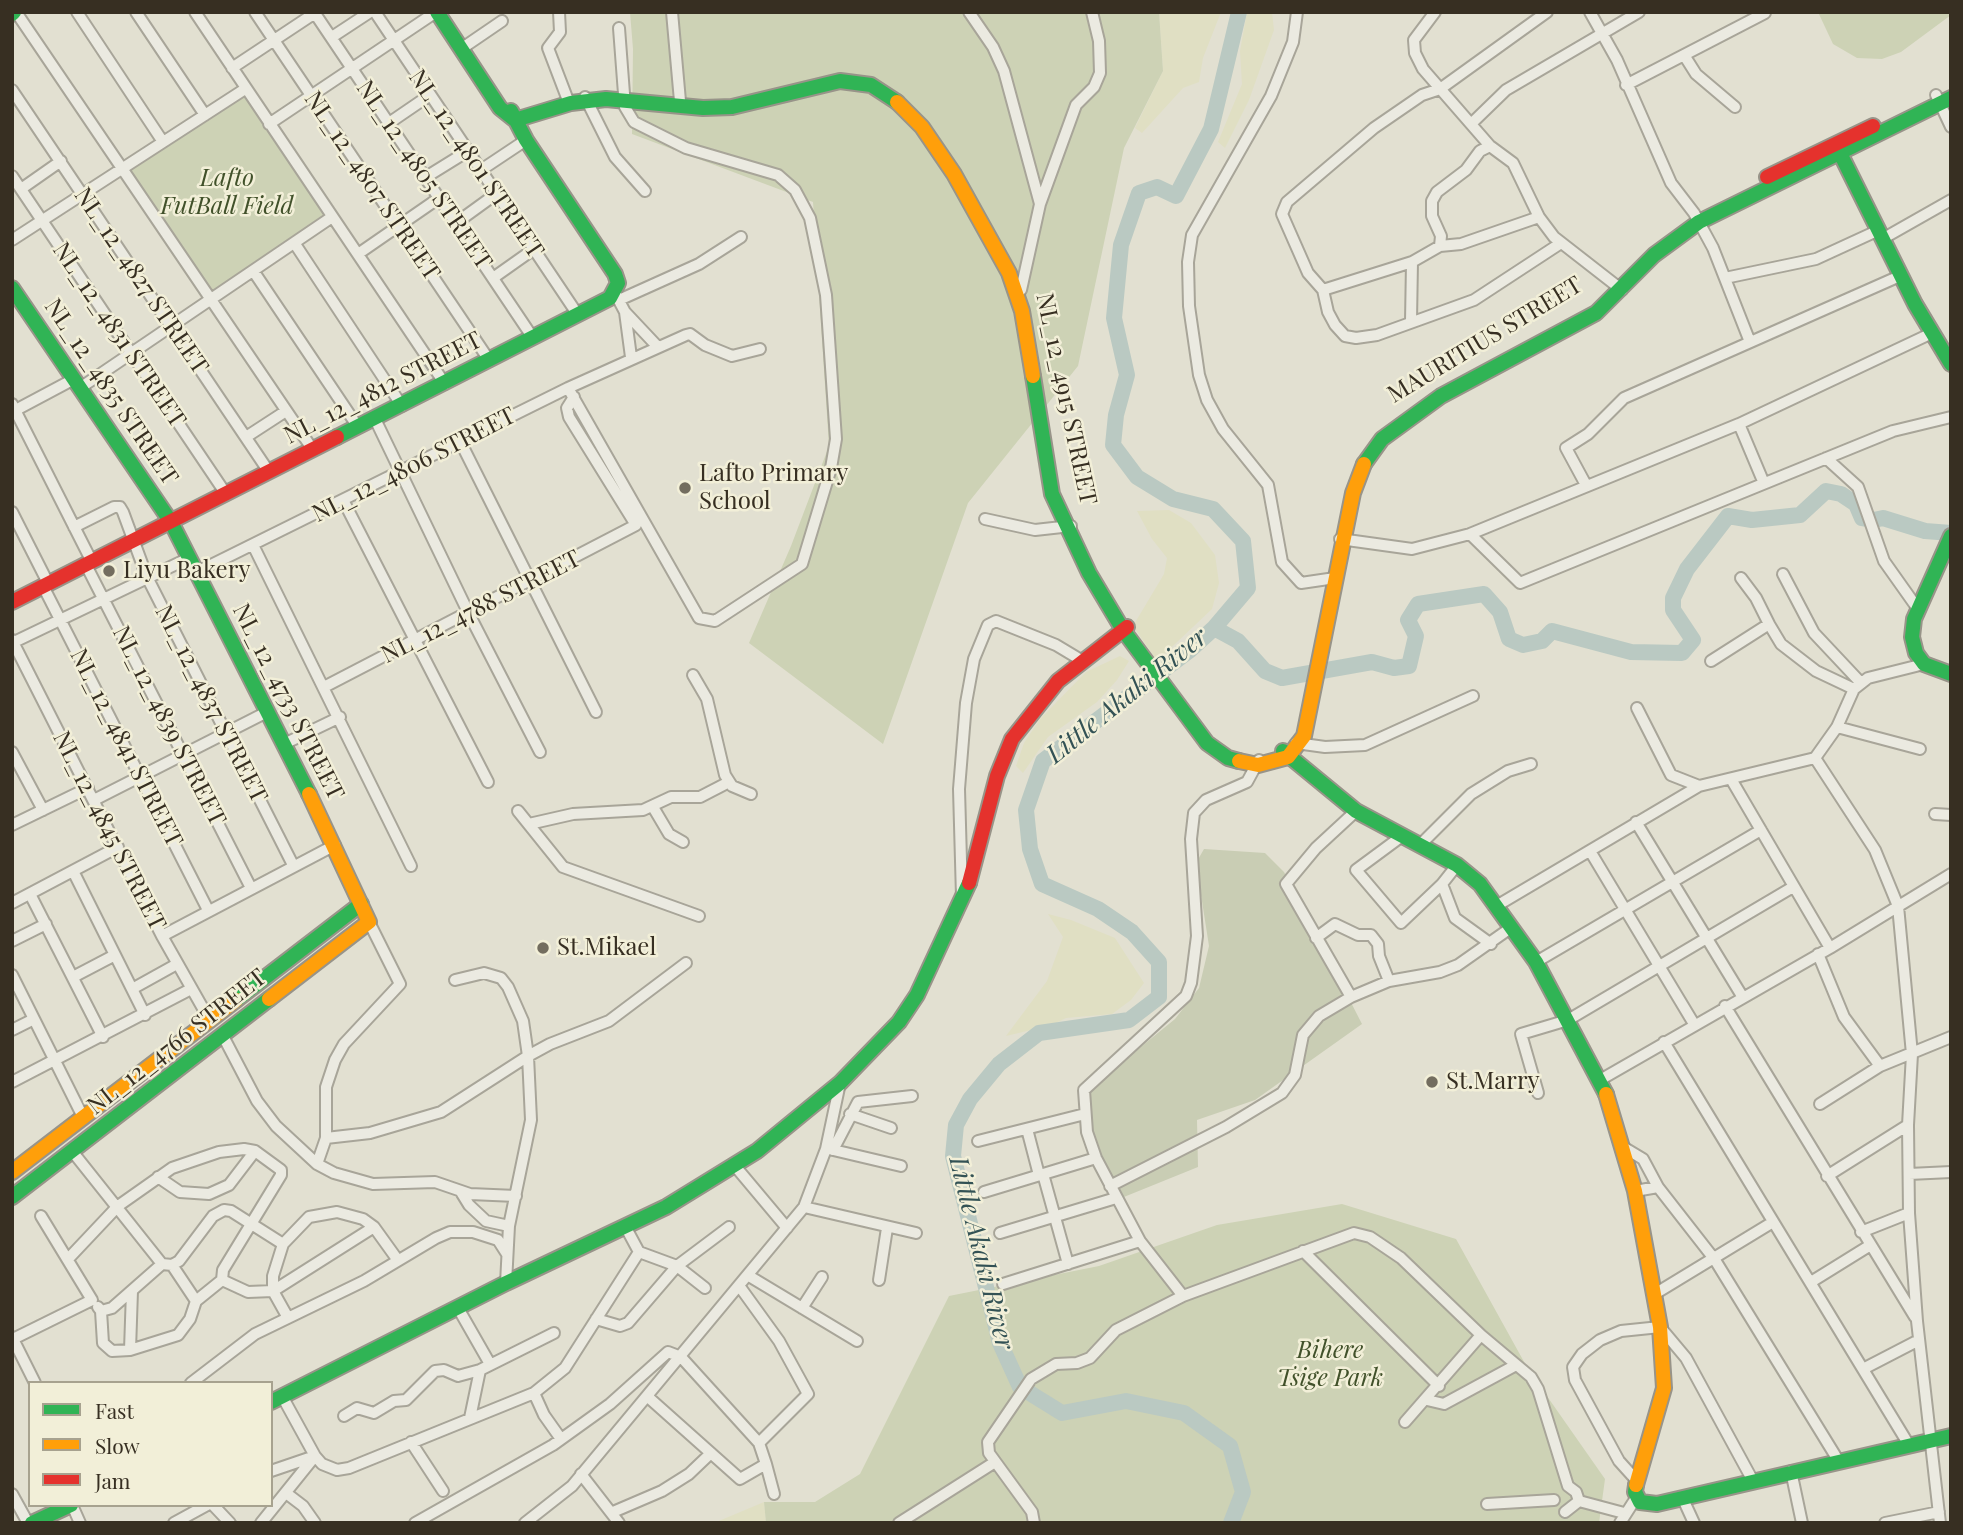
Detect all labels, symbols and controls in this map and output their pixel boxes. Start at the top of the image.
street label: NL_12_4801 STREET [402,64,550,264]
street label: NL_12_4805 STREET [350,75,498,275]
street label: NL_12_4807 STREET [298,86,446,286]
park label: Lafto FutBall Field [160,165,294,221]
street label: NL_12_4827 STREET [68,182,214,380]
street label: NL_12_4831 STREET [46,237,192,433]
street label: MAURITIUS STREET [1382,270,1588,410]
street label: NL_12_4915 STREET [1029,290,1103,508]
street label: NL_12_4835 STREET [38,294,184,490]
street label: NL_12_4812 STREET [279,326,487,450]
street label: NL_12_4806 STREET [307,401,521,529]
place label: Lafto Primary School [699,460,848,516]
marker: Lafto Primary School [677,480,693,496]
street label: NL_12_4788 STREET [377,544,585,670]
place label: Liyu Bakery [123,557,251,585]
marker: Liyu Bakery [101,563,117,579]
street label: NL_12_4733 STREET [226,599,350,805]
street label: NL_12_4837 STREET [149,600,273,808]
street label: NL_12_4839 STREET [106,621,232,831]
water label: Little Akaki River [1040,622,1214,770]
street label: NL_12_4841 STREET [64,644,188,852]
street label: NL_12_4845 STREET [46,727,172,935]
place label: St.Mikael [557,934,656,962]
marker: St.Mikael [535,940,551,956]
street label: NL_12_4766 STREET [82,963,272,1121]
place label: St.Marry [1446,1068,1540,1096]
marker: St.Marry [1424,1074,1440,1090]
water label: Little Akaki River [942,1153,1020,1353]
park label: Bihere Tsige Park [1277,1337,1383,1393]
legend [28,1381,273,1507]
text: Fast [95,1396,134,1424]
text: Slow [95,1431,140,1459]
text: Jam [95,1466,131,1494]

